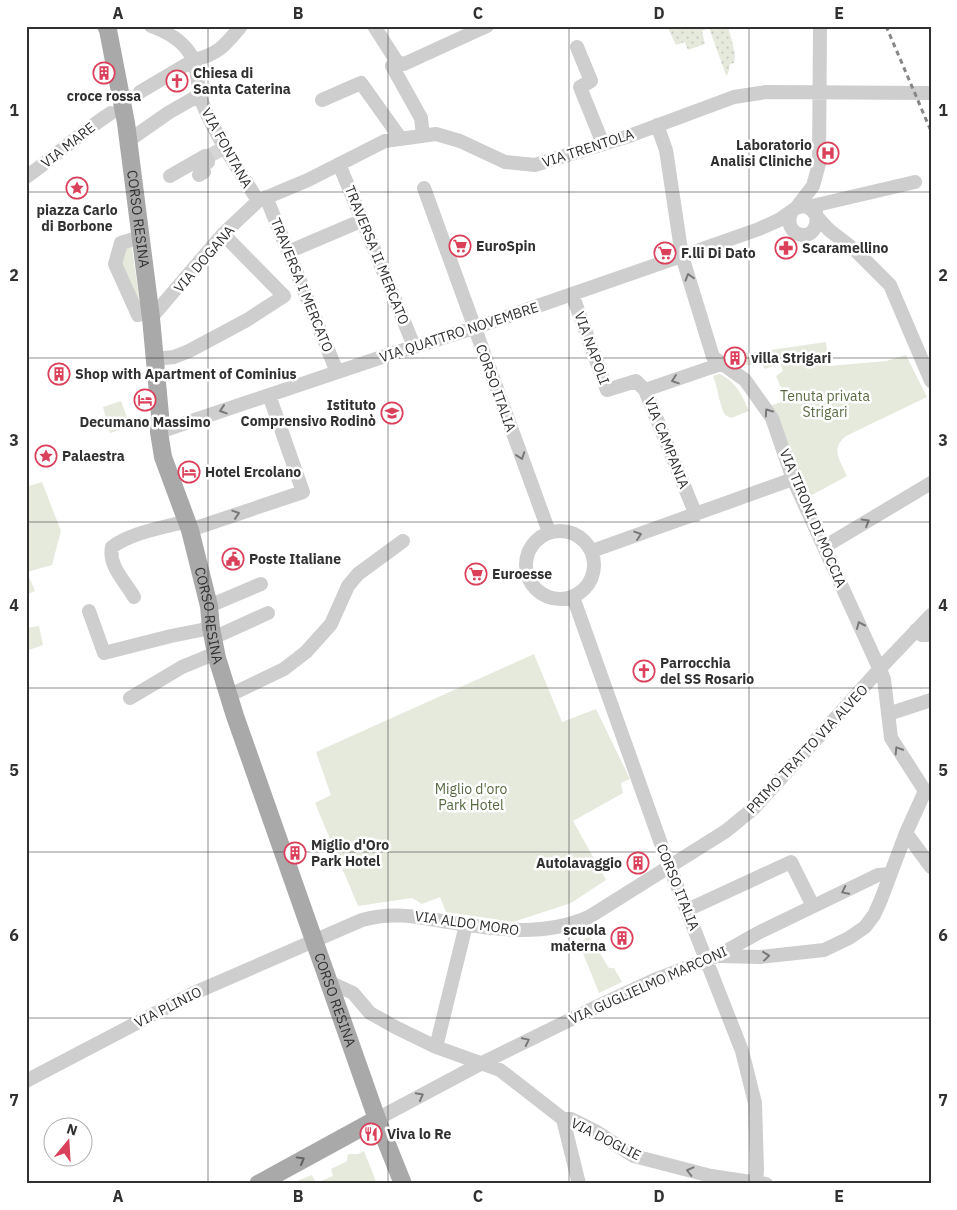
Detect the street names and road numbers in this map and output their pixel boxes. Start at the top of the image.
street label: VIA FONTANA [198,105,256,191]
street label: VIA MARE [37,118,99,172]
street label: VIA TRENTOLA [540,125,636,171]
street label: CORSO RESINA [123,169,154,269]
street label: TRAVERSA II MERCATO [341,183,413,327]
street label: TRAVERSA I MERCATO [267,215,337,355]
street label: VIA DOGANA [170,222,238,296]
street label: VIA QUATTRO NOVEMBRE [377,298,541,366]
street label: VIA NAPOLI [570,309,614,387]
street label: CORSO ITALIA [472,342,520,434]
street label: VIA CAMPANIA [641,395,693,491]
street label: VIA TIRONI DI MOCCIA [776,446,850,590]
street label: CORSO RESINA [191,565,227,666]
street label: PRIMO TRATTO VIA ALVEO [742,681,872,817]
street label: CORSO ITALIA [652,841,704,933]
street label: VIA ALDO MORO [414,907,520,939]
street label: VIA GUGLIELMO MARCONI [566,942,730,1028]
street label: CORSO RESINA [310,950,360,1049]
street label: VIA PLINIO [131,982,205,1032]
street label: VIA DOGLIE [568,1114,644,1164]

